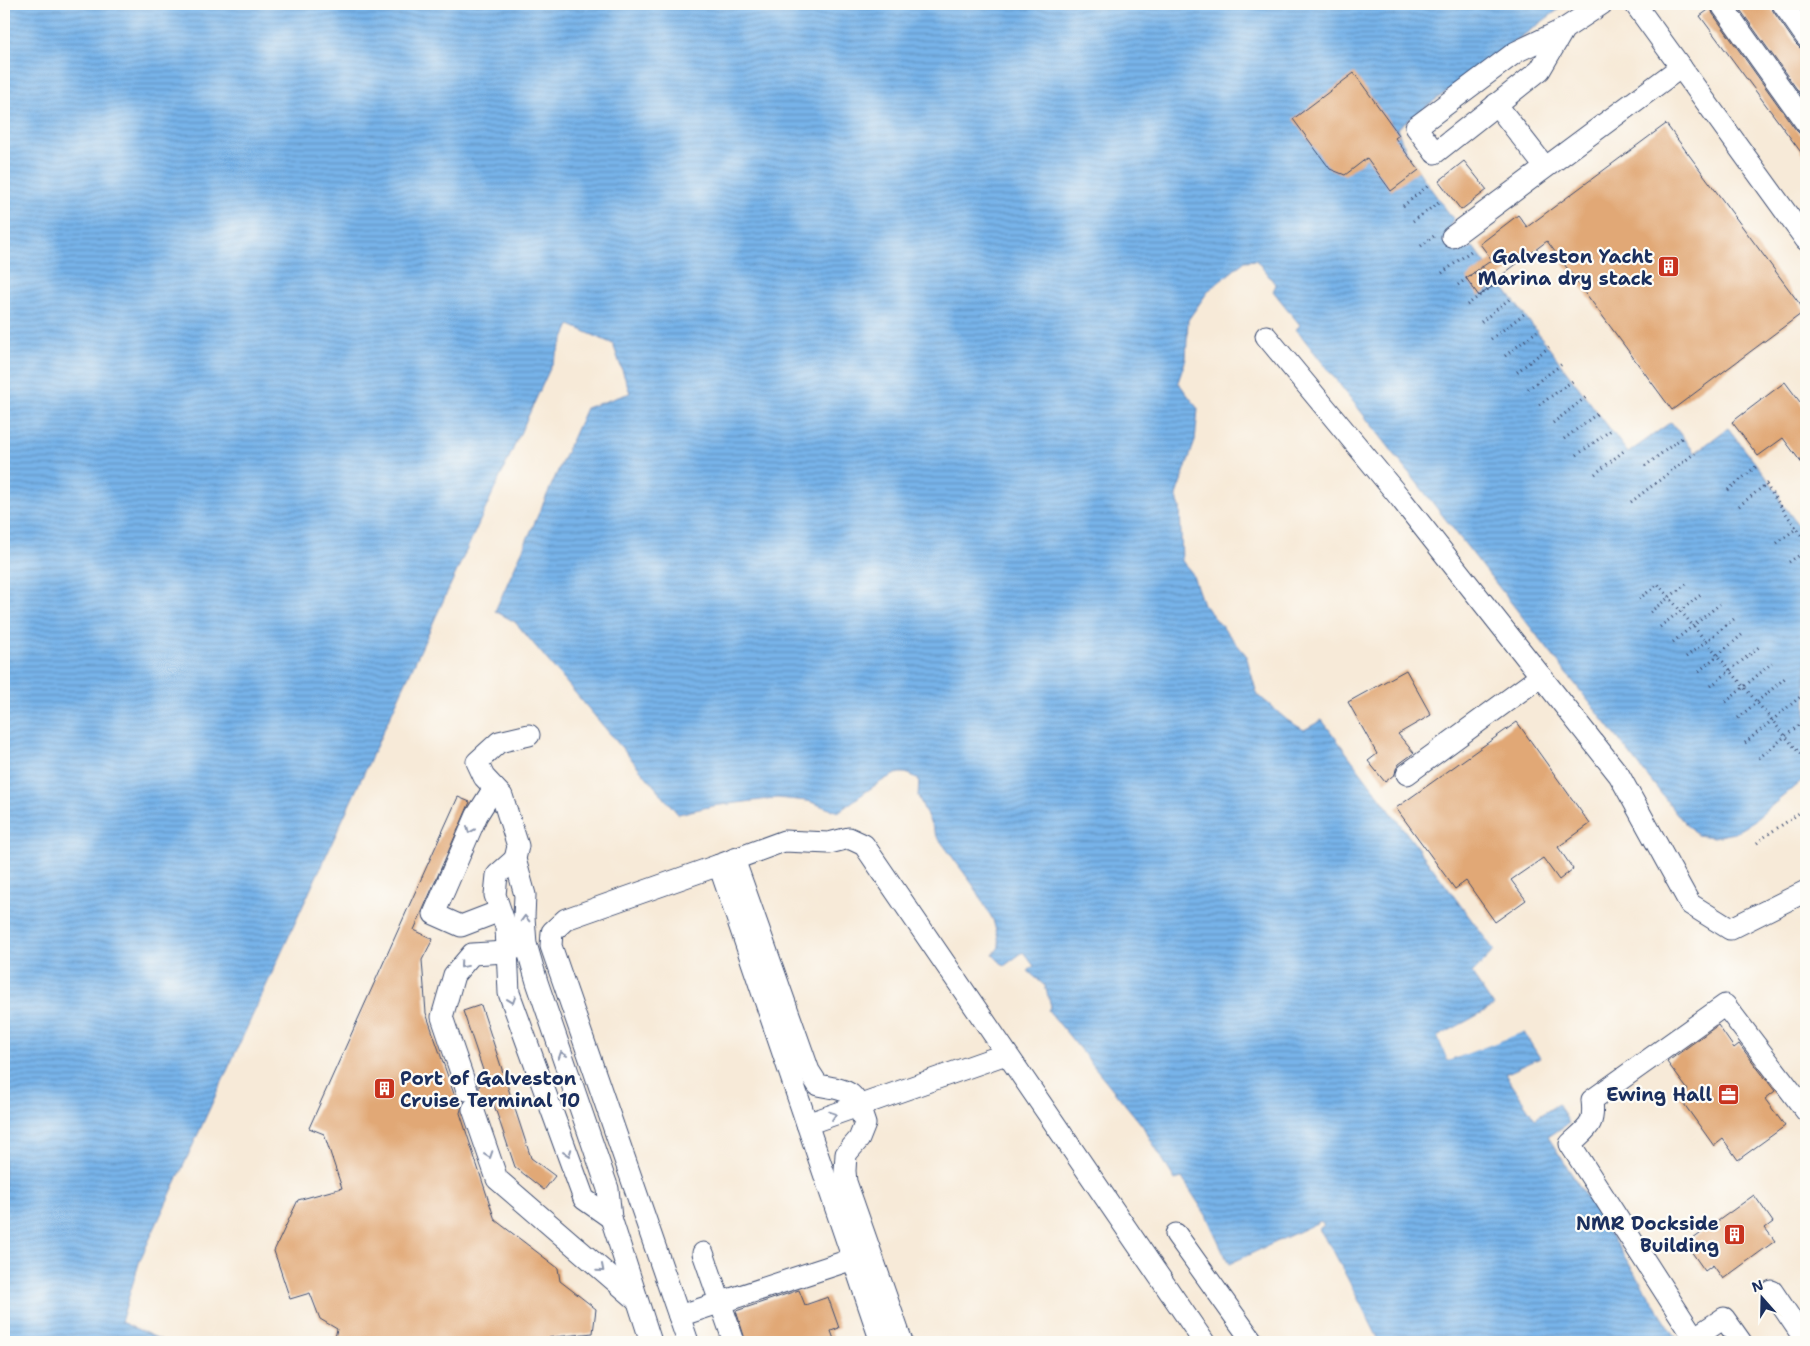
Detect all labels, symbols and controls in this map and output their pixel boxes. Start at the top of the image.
place label: Galveston Yacht Marina dry stack [1478,244,1653,291]
building icon: Galveston Yacht Marina dry stack [1657,255,1681,279]
one-way arrow [466,825,477,834]
one-way arrow [520,915,530,923]
one-way arrow [460,959,468,968]
one-way arrow [506,995,516,1004]
one-way arrow [558,1051,568,1060]
place label: Port of Galveston Cruise Terminal 10 [400,1066,580,1113]
building icon: Port of Galveston Cruise Terminal 10 [372,1077,396,1101]
place label: Ewing Hall [1606,1082,1712,1107]
office icon: Ewing Hall [1716,1082,1740,1106]
one-way arrow [828,1111,837,1121]
one-way arrow [562,1148,572,1157]
one-way arrow [483,1150,493,1158]
place label: NMR Dockside Building [1576,1211,1719,1258]
building icon: NMR Dockside Building [1723,1222,1747,1246]
one-way arrow [595,1263,604,1272]
north arrow [1738,1274,1788,1324]
text: N [1749,1275,1766,1296]

